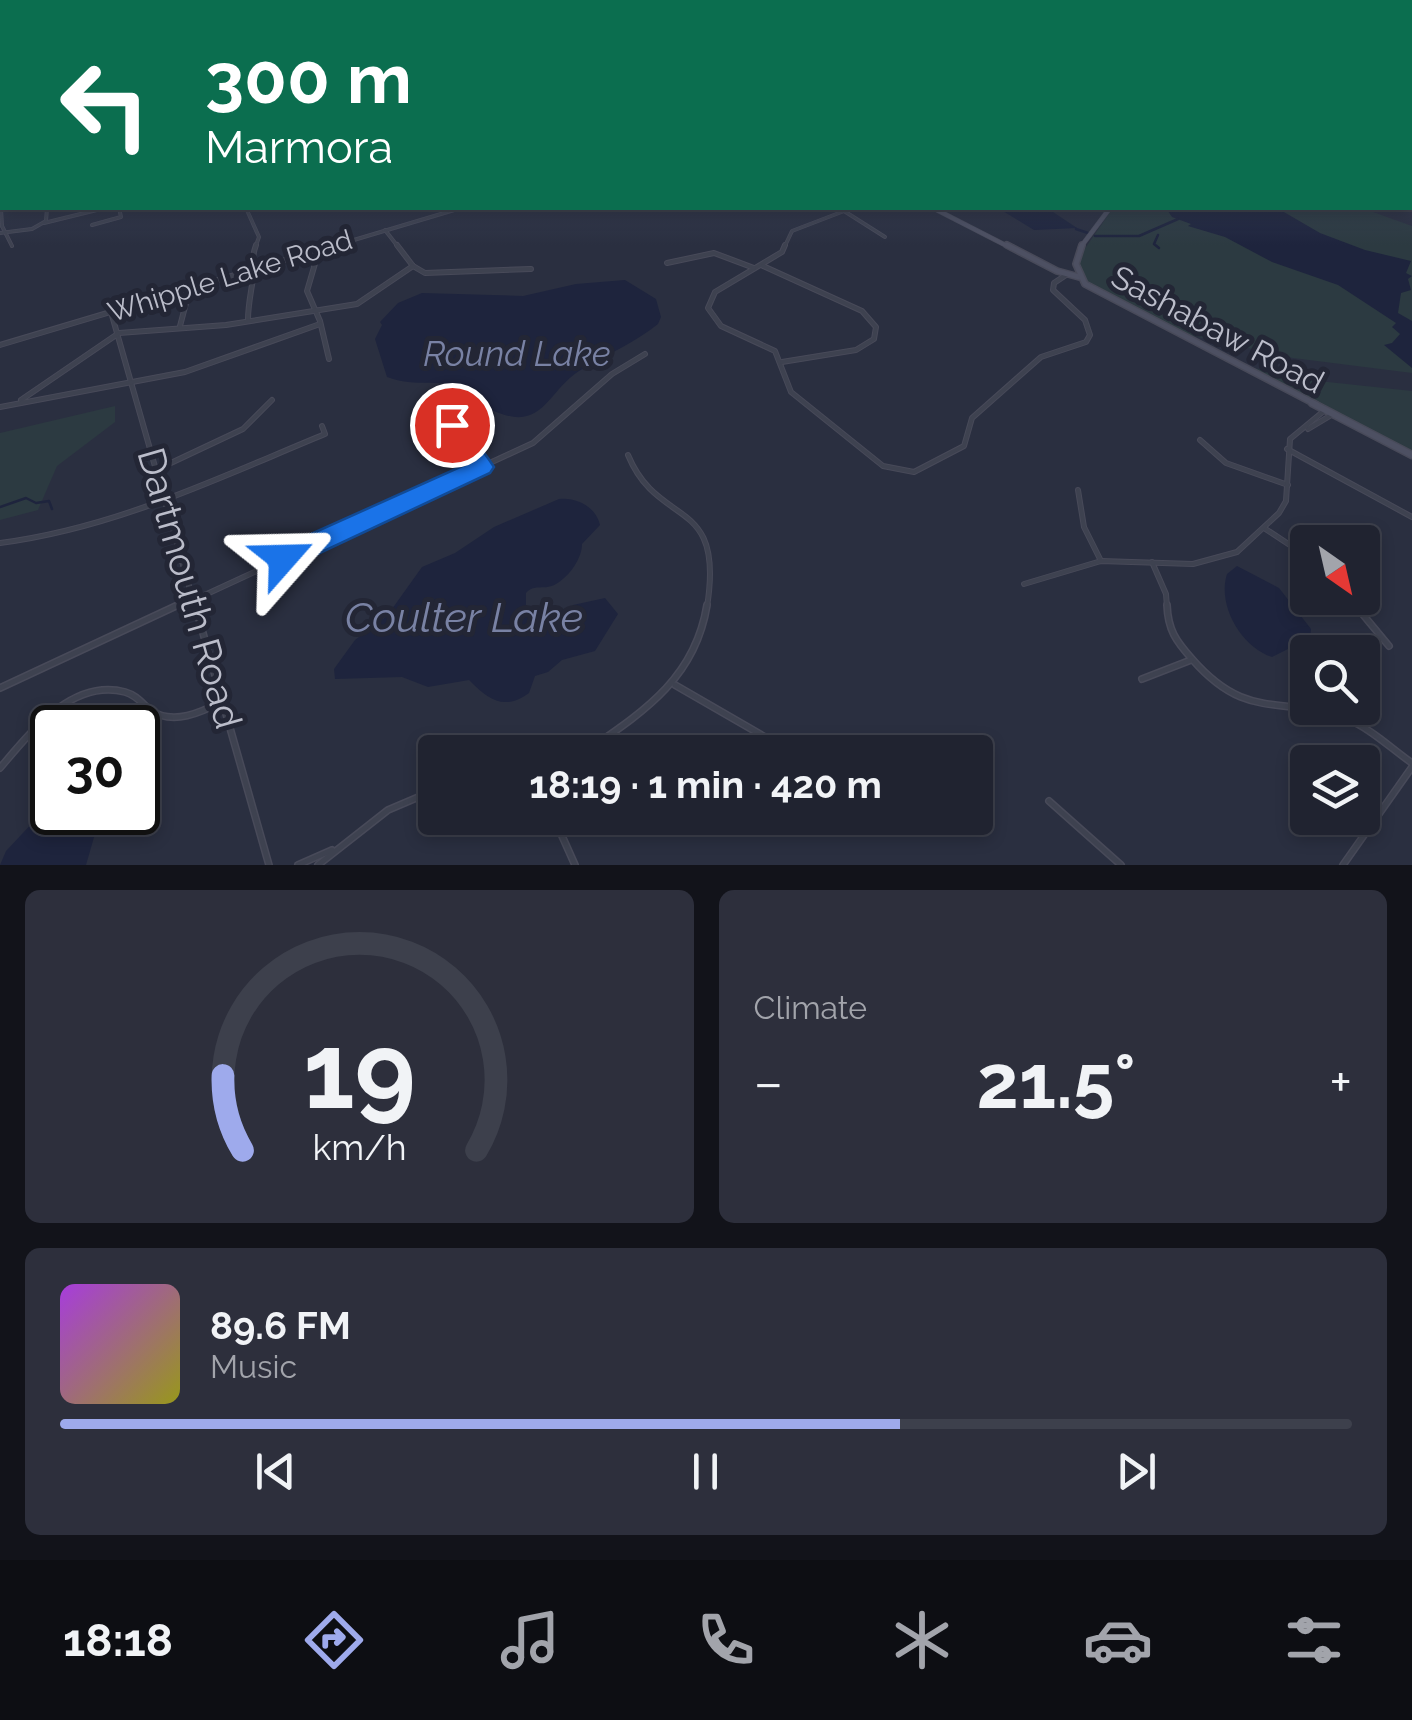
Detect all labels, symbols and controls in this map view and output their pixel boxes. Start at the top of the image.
text: 300 m [205,37,412,119]
icon: left [40,40,170,170]
text: Marmora [205,121,393,174]
street label: Whipple Lake Road [104,223,356,329]
street label: Sashabaw Road [1106,257,1330,401]
water label: Round Lake [423,333,611,374]
pin [410,383,495,468]
icon: arrive [425,398,480,453]
street label: Dartmouth Road [128,443,252,733]
position arrow [231,506,335,610]
north arrow [1290,525,1380,615]
map controls [1290,525,1380,835]
water label: Coulter Lake [345,593,583,642]
button: search [1290,635,1380,725]
speed limit sign: 30 [30,705,160,835]
button: layers [1290,745,1380,835]
text: 18:19 · 1 min · 420 m [529,762,882,807]
text: Climate [754,989,867,1026]
text: 19 [303,1010,416,1132]
text: 21.5° [977,1037,1136,1126]
text: − [754,1050,783,1115]
text: + [1329,1050,1352,1115]
text: km/h [312,1126,406,1168]
text: 89.6 FM [210,1303,351,1348]
text: Music [210,1348,297,1385]
icon: previous [248,1444,303,1499]
icon: pause [678,1444,733,1499]
icon: next [1109,1444,1164,1499]
icon: directions [299,1605,369,1675]
icon: music [495,1605,565,1675]
icon: phone [691,1605,761,1675]
icon: climate [887,1605,957,1675]
icon: car [1083,1605,1153,1675]
icon: filters [1279,1605,1349,1675]
text: 18:18 [63,1614,173,1667]

